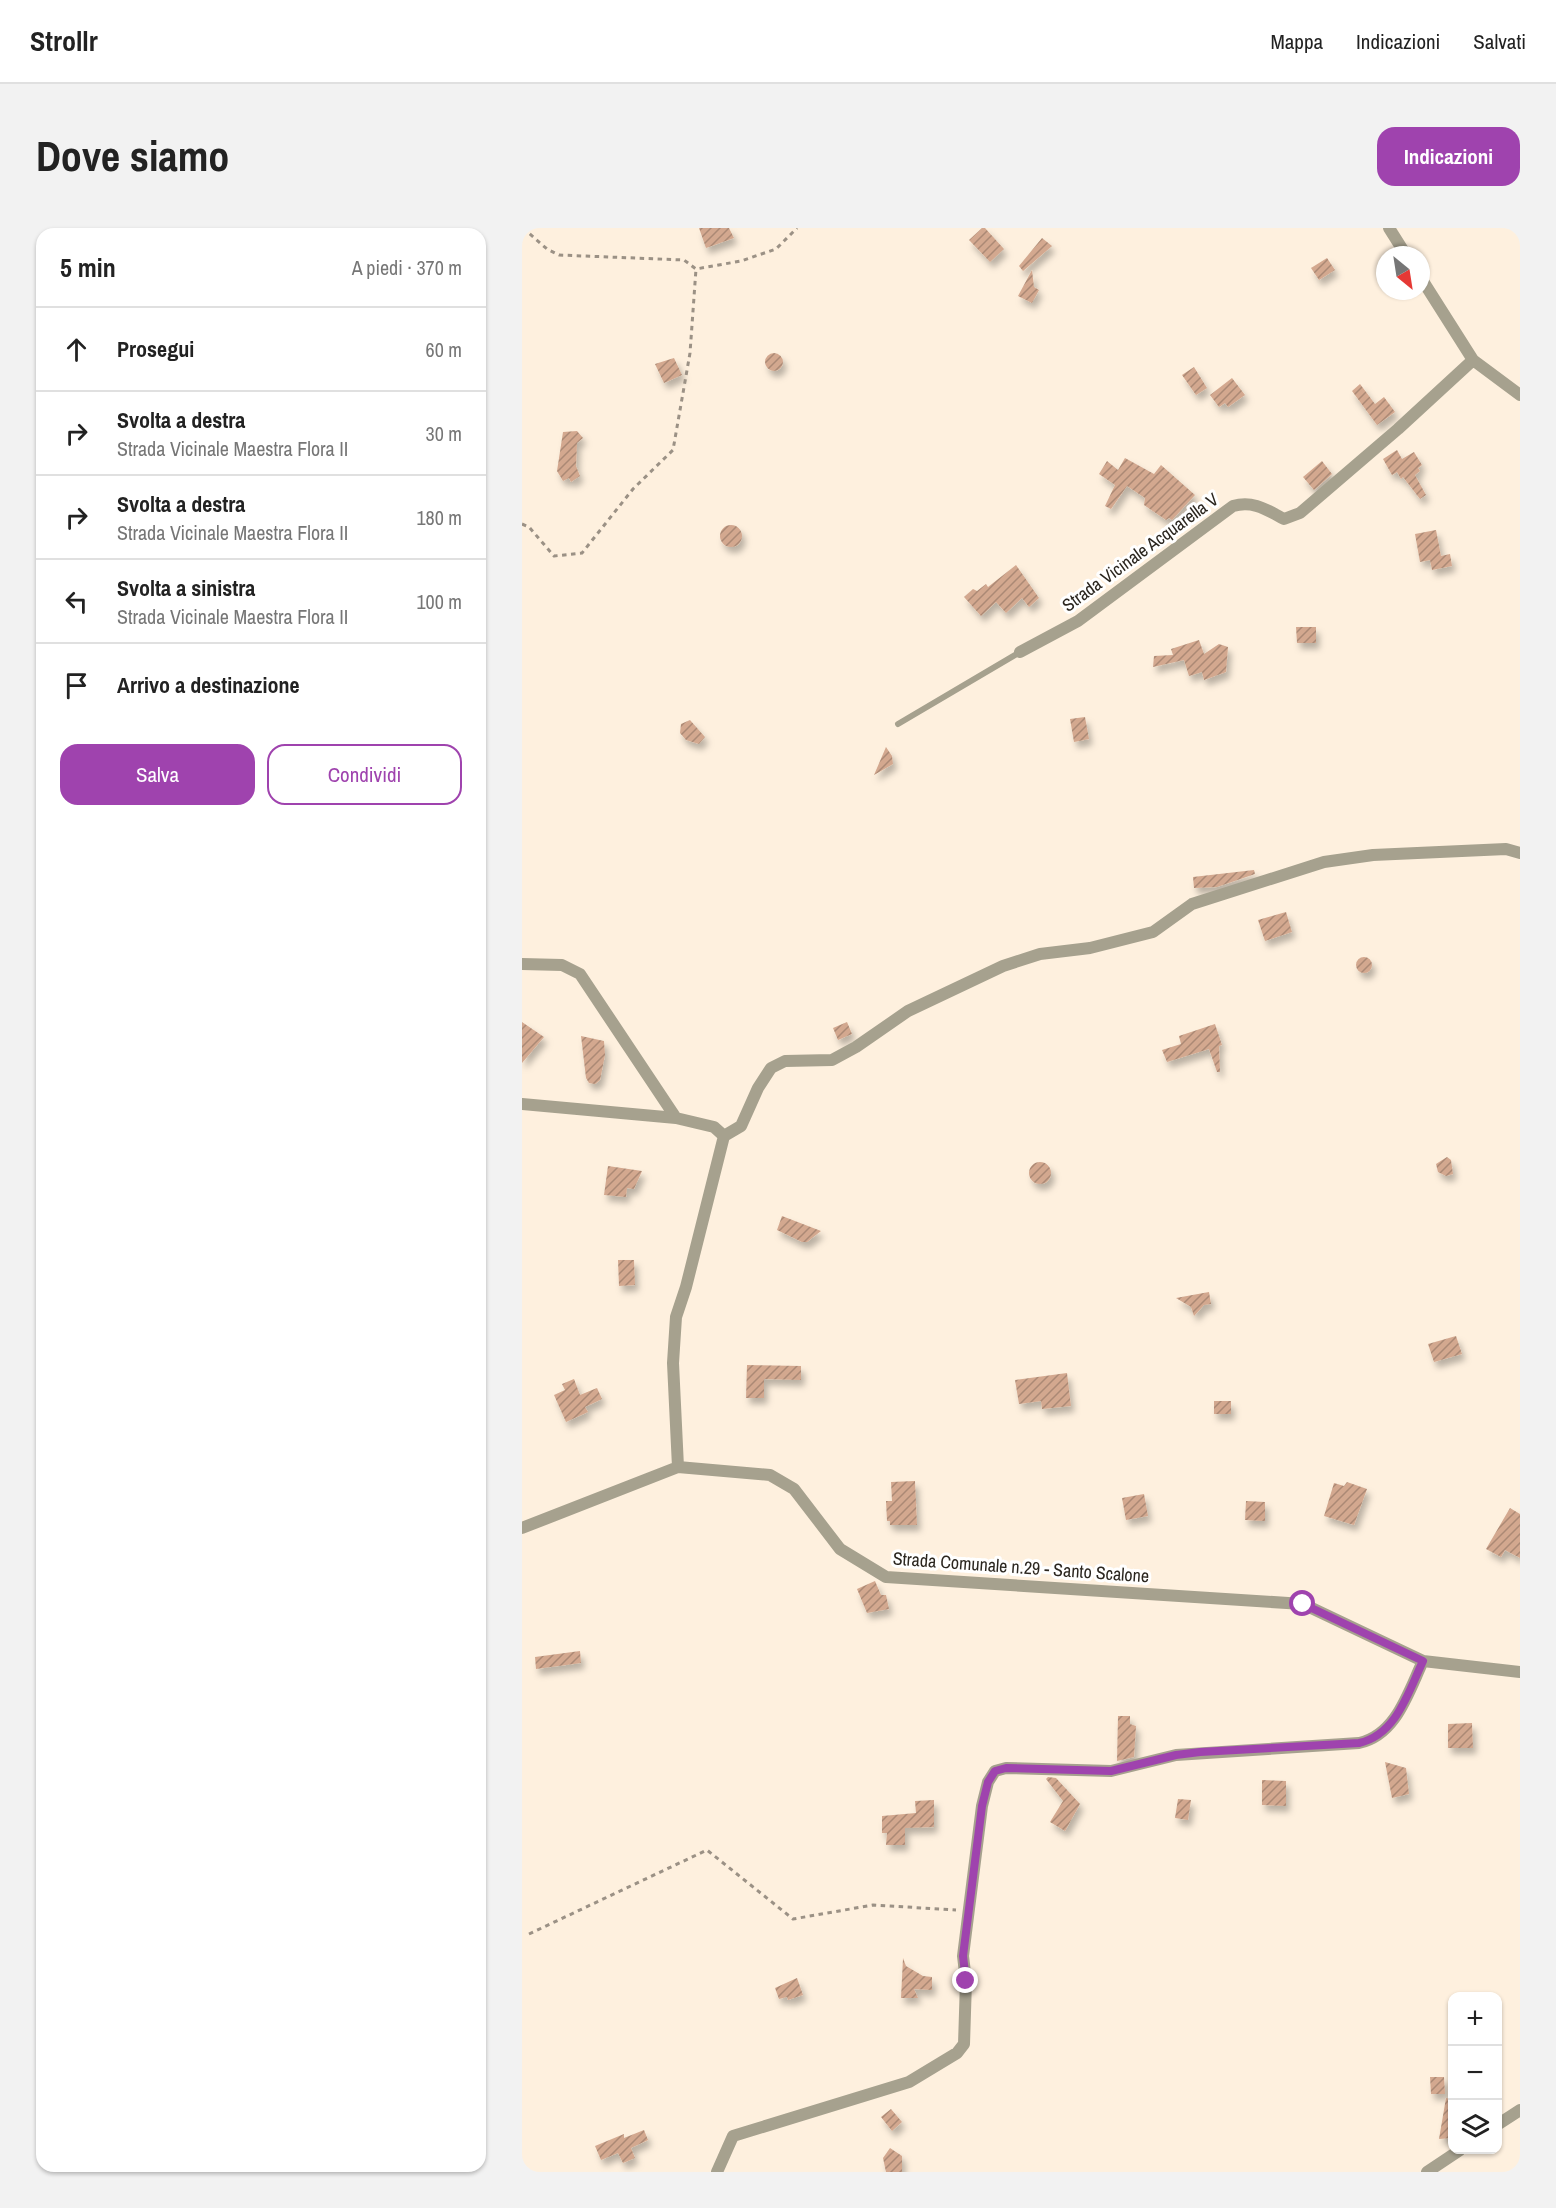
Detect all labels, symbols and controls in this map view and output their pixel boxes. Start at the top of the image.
text: Strollr [30,22,98,60]
text: Mappa [1270,27,1323,56]
text: Indicazioni [1356,27,1440,56]
text: Salvati [1473,27,1526,56]
button: Indicazioni [1377,127,1520,186]
text: Dove siamo [36,128,229,184]
north arrow [1376,246,1430,300]
text: 5 min [60,250,116,285]
text: A piedi · 370 m [352,254,462,281]
icon: ahead [60,333,93,366]
text: Prosegui [117,334,194,364]
text: 60 m [426,336,462,363]
text: Svolta a destra [117,405,245,435]
icon: right [60,417,93,450]
text: 30 m [426,420,462,447]
text: Strada Vicinale Maestra Flora II [117,435,348,462]
street label: Strada Vicinale Acquarella V [1057,487,1223,617]
text: Svolta a destra [117,489,245,519]
icon: right [60,501,93,534]
text: 180 m [416,504,462,531]
text: Strada Vicinale Maestra Flora II [117,519,348,546]
text: Svolta a sinistra [117,573,255,603]
icon: left [60,585,93,618]
text: 100 m [416,588,462,615]
text: Strada Vicinale Maestra Flora II [117,603,348,630]
icon: arrive [60,669,93,702]
text: Arrivo a destinazione [117,670,299,700]
button: Salva [60,744,255,805]
button: Condividi [267,744,462,805]
street label: Strada Comunale n.29 - Santo Scalone [892,1546,1150,1588]
route start [1289,1590,1315,1616]
route end [952,1967,978,1993]
map controls [1448,1992,1502,2154]
button: + [1448,1992,1502,2046]
button: − [1448,2046,1502,2100]
button: layers [1448,2100,1502,2154]

